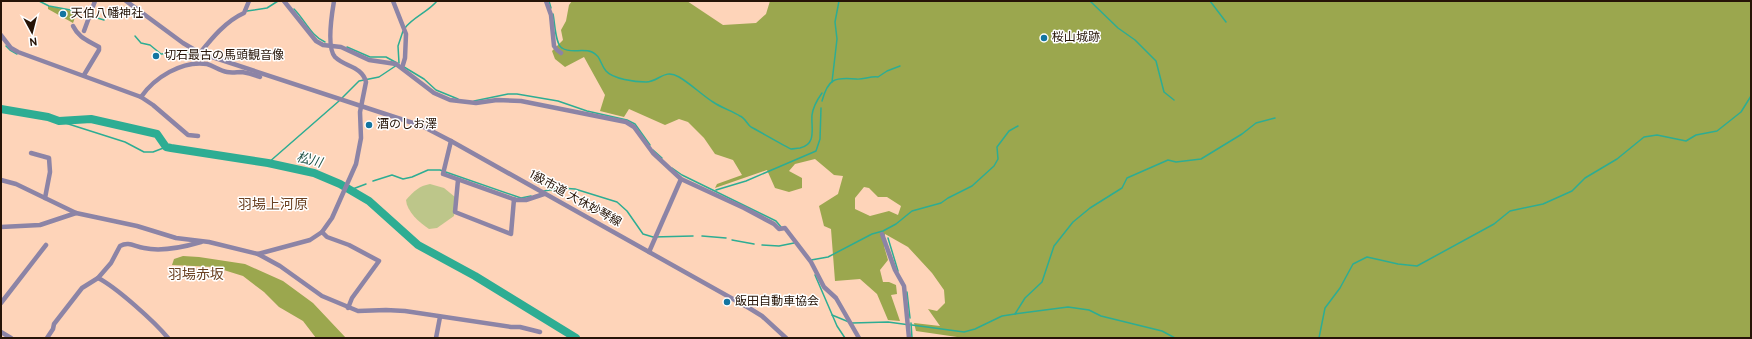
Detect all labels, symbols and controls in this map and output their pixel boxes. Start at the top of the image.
place label: 天伯八幡神社 [71,6,143,22]
marker: 天伯八幡神社 [58,9,68,19]
north arrow [12,12,52,52]
place label: 桜山城跡 [1052,30,1100,46]
marker: 桜山城跡 [1039,33,1049,43]
text: N [28,34,38,48]
place label: 切石最古の馬頭観音像 [164,48,284,64]
marker: 切石最古の馬頭観音像 [151,51,161,61]
place label: 酒のしお澤 [377,117,437,133]
marker: 酒のしお澤 [364,120,374,130]
water label: 松川 [294,150,325,172]
street label: 1級市道 大休妙琴線 [526,167,624,231]
district label: 羽場上河原 [238,197,308,214]
district label: 羽場赤坂 [168,267,224,284]
place label: 飯田自動車協会 [735,294,819,310]
marker: 飯田自動車協会 [722,297,732,307]

